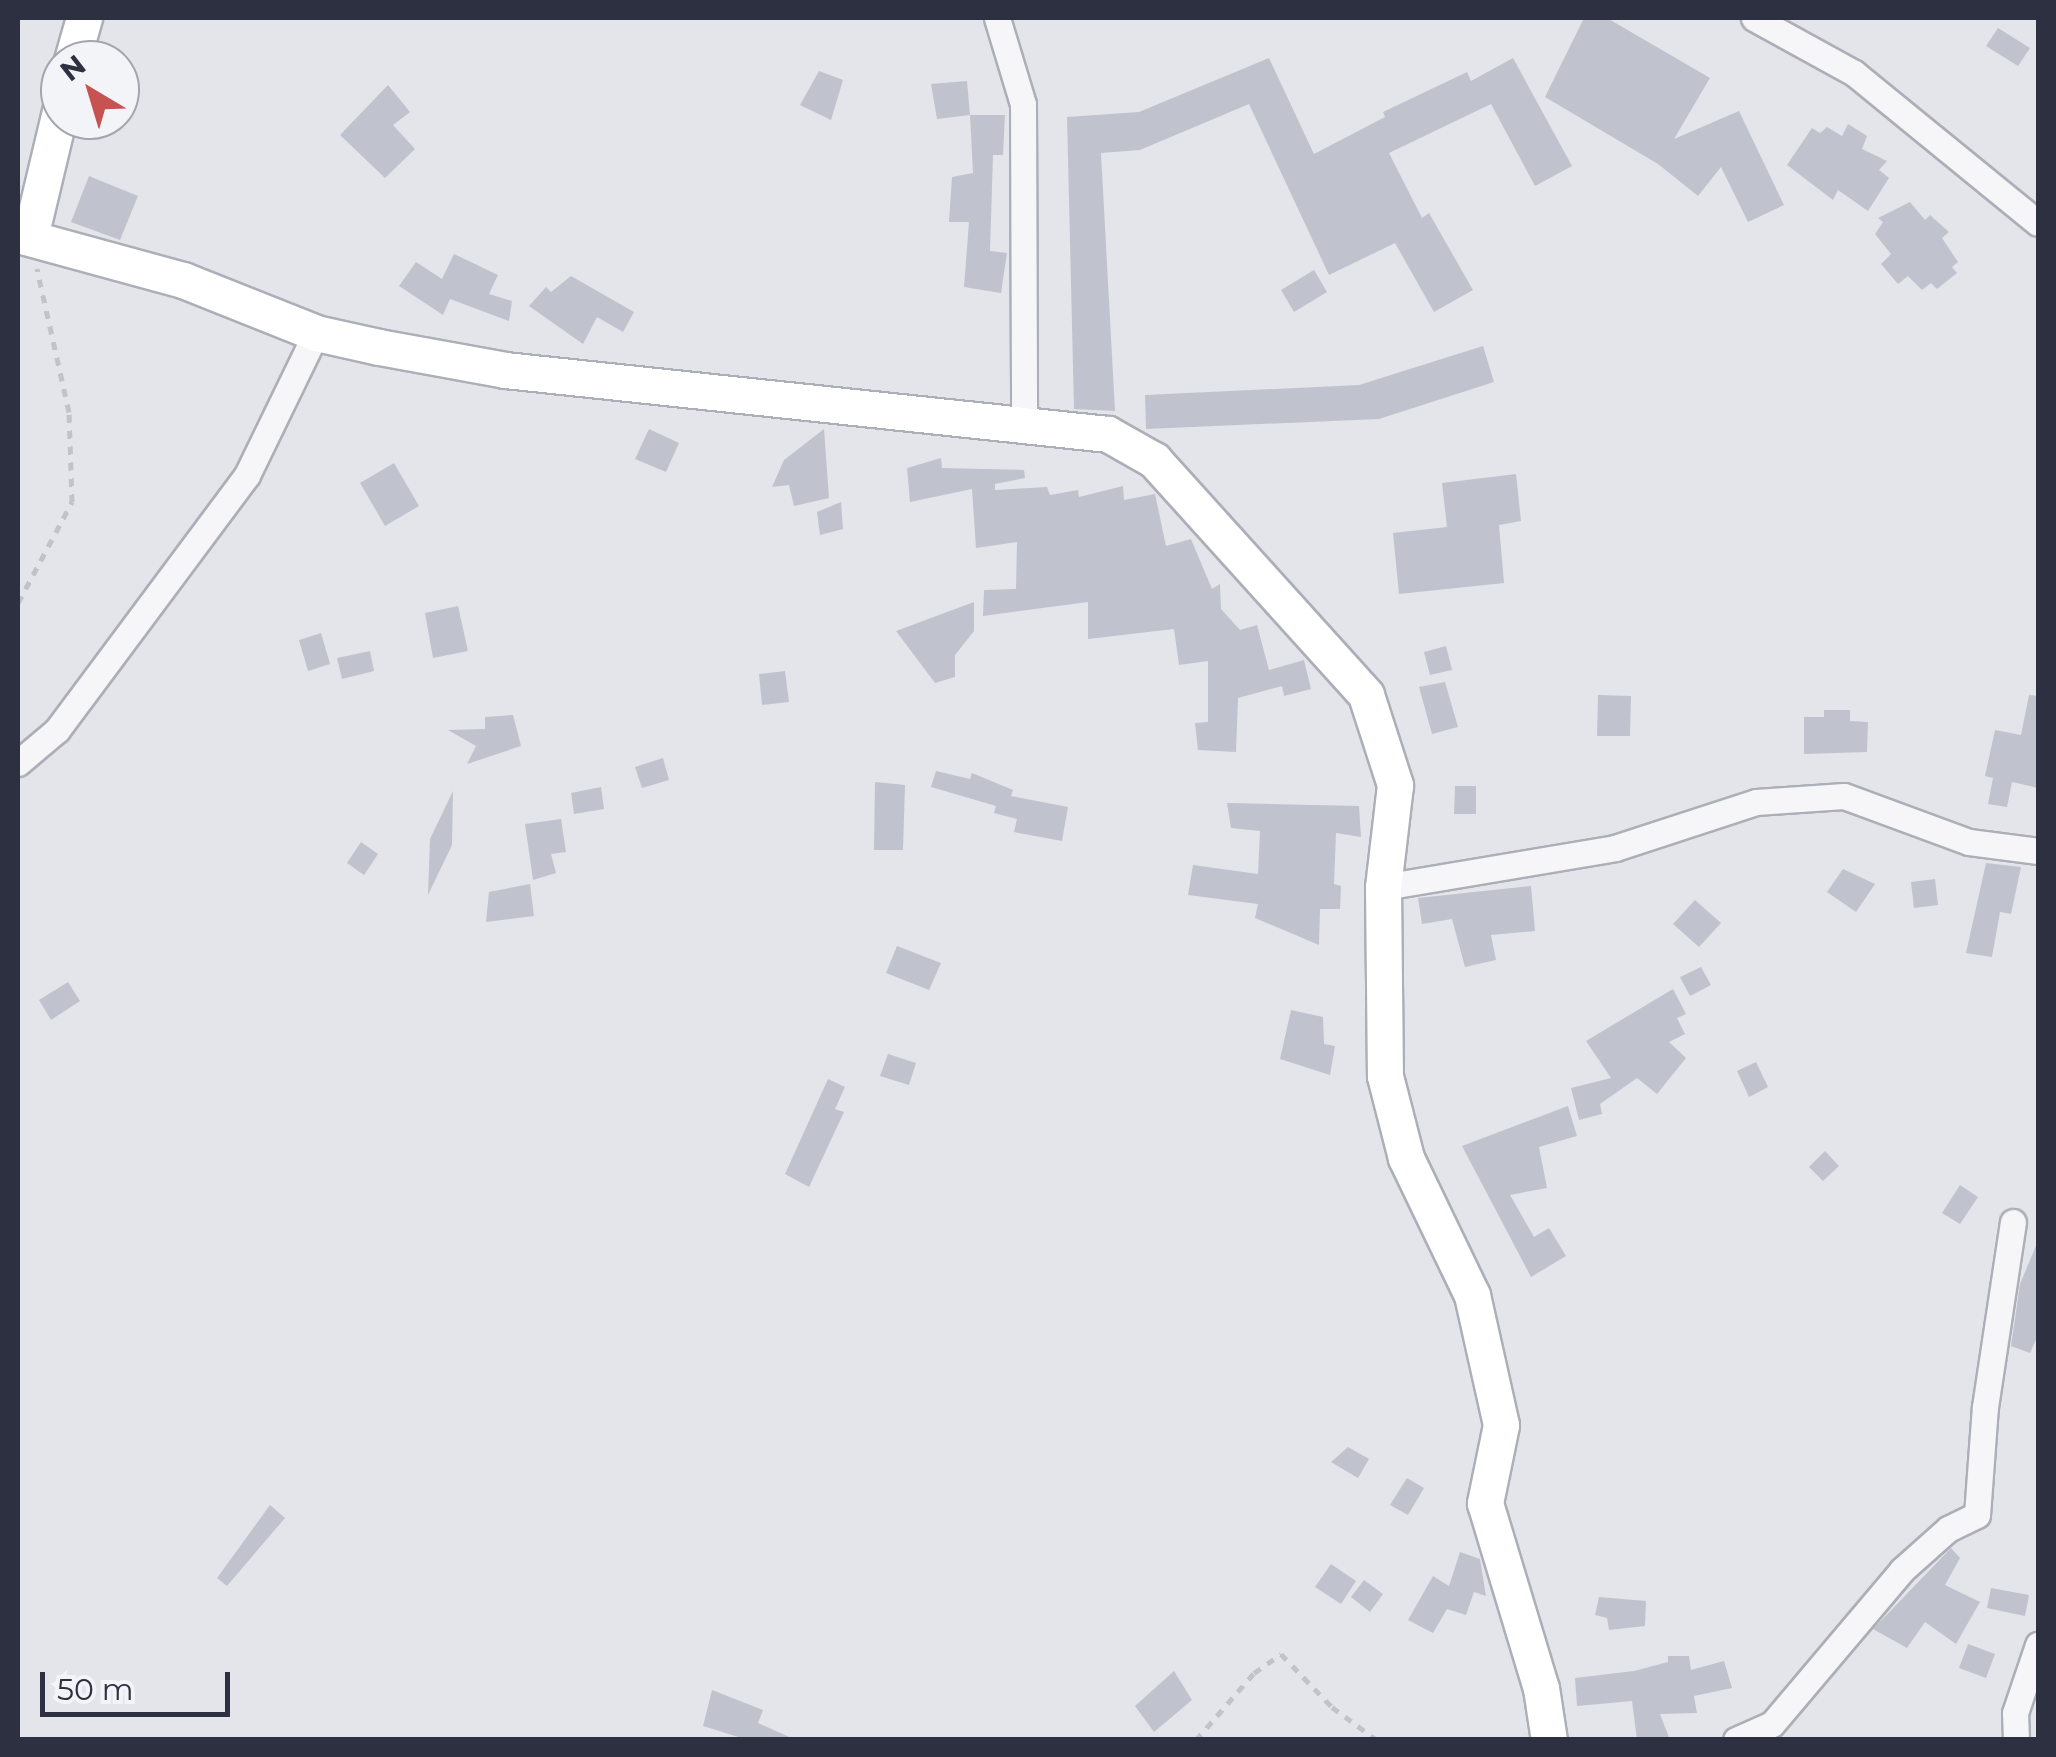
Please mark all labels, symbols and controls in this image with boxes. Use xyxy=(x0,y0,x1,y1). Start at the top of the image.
north arrow xyxy=(40,40,140,140)
text: N xyxy=(53,48,92,88)
scale bar xyxy=(45,1652,235,1714)
text: 50 m xyxy=(57,1671,134,1708)

